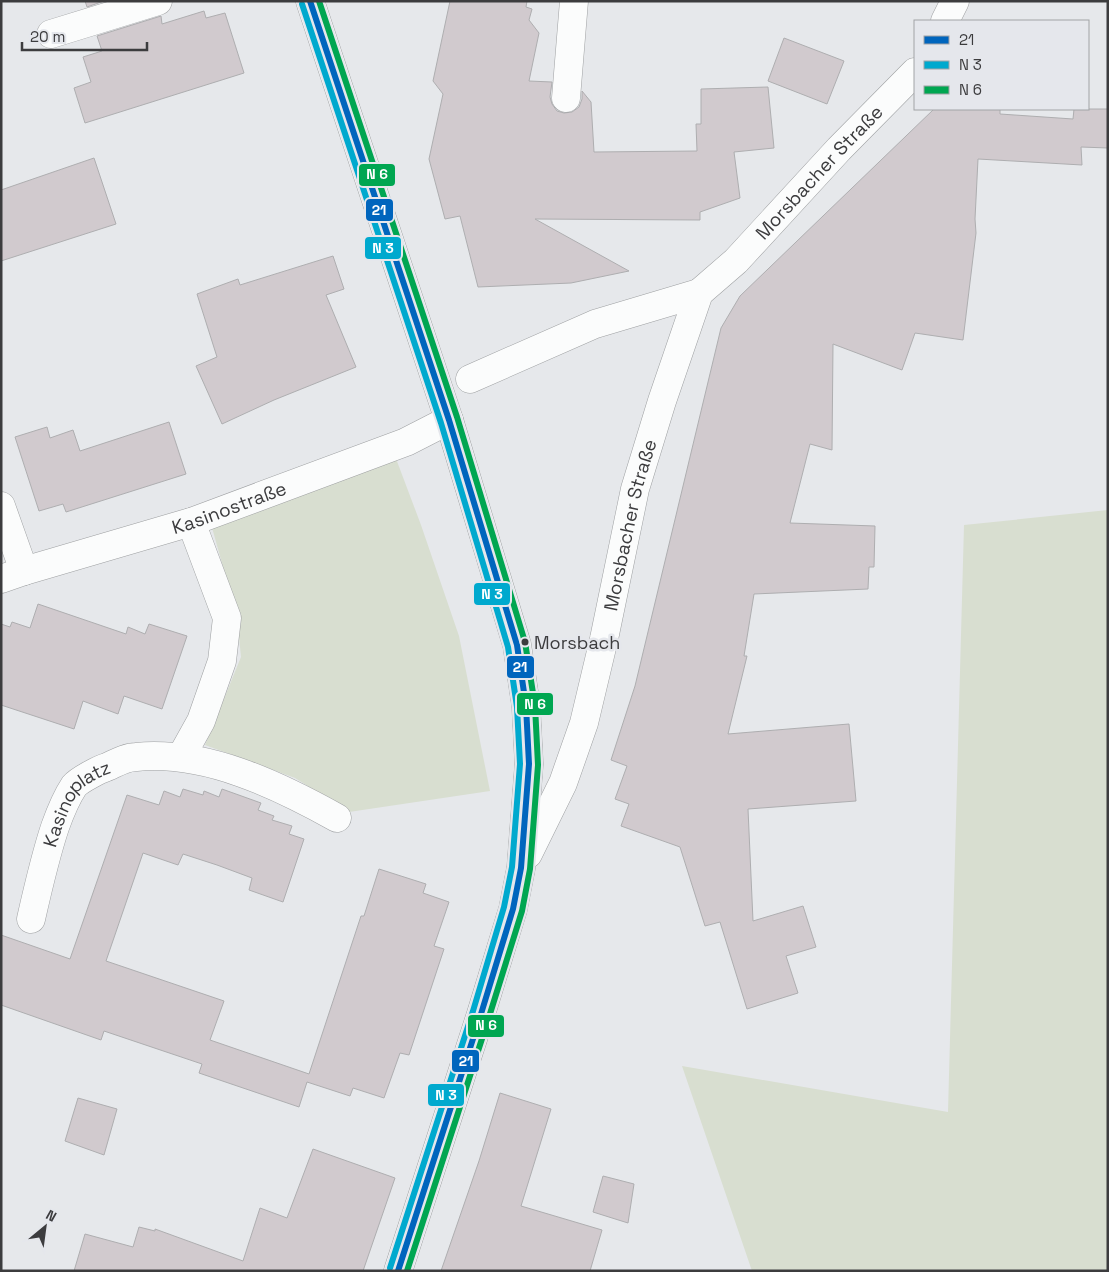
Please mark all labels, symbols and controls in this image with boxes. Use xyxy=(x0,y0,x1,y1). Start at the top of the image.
scale bar xyxy=(22,20,148,52)
legend xyxy=(914,20,1089,110)
text: 20 m xyxy=(30,27,65,46)
text: 21 xyxy=(959,30,974,49)
text: N 3 xyxy=(959,55,982,74)
text: N 6 xyxy=(959,80,982,99)
street label: Morsbacher Straße xyxy=(750,99,888,245)
line badge: N 6 xyxy=(358,163,396,187)
text: N 6 xyxy=(366,165,388,183)
line badge: 21 xyxy=(365,198,394,222)
text: 21 xyxy=(372,201,386,219)
line badge: N 3 xyxy=(364,236,402,260)
text: N 3 xyxy=(372,239,394,257)
street label: Morsbacher Straße xyxy=(598,436,662,613)
street label: Kasinostraße xyxy=(169,475,290,539)
line badge: N 3 xyxy=(473,582,511,606)
text: N 3 xyxy=(481,585,503,603)
place label: Morsbach xyxy=(534,631,620,654)
marker: Morsbach xyxy=(520,637,530,647)
line badge: 21 xyxy=(506,655,535,679)
text: 21 xyxy=(513,658,527,676)
line badge: N 6 xyxy=(516,692,554,716)
text: N 6 xyxy=(524,695,546,713)
street label: Kasinoplatz xyxy=(37,754,114,850)
line badge: N 6 xyxy=(467,1014,505,1038)
text: N 6 xyxy=(475,1016,497,1034)
line badge: 21 xyxy=(451,1049,480,1073)
text: 21 xyxy=(459,1052,473,1070)
line badge: N 3 xyxy=(427,1083,465,1107)
text: N 3 xyxy=(435,1086,457,1104)
north arrow xyxy=(20,1202,70,1252)
text: N xyxy=(43,1205,60,1226)

